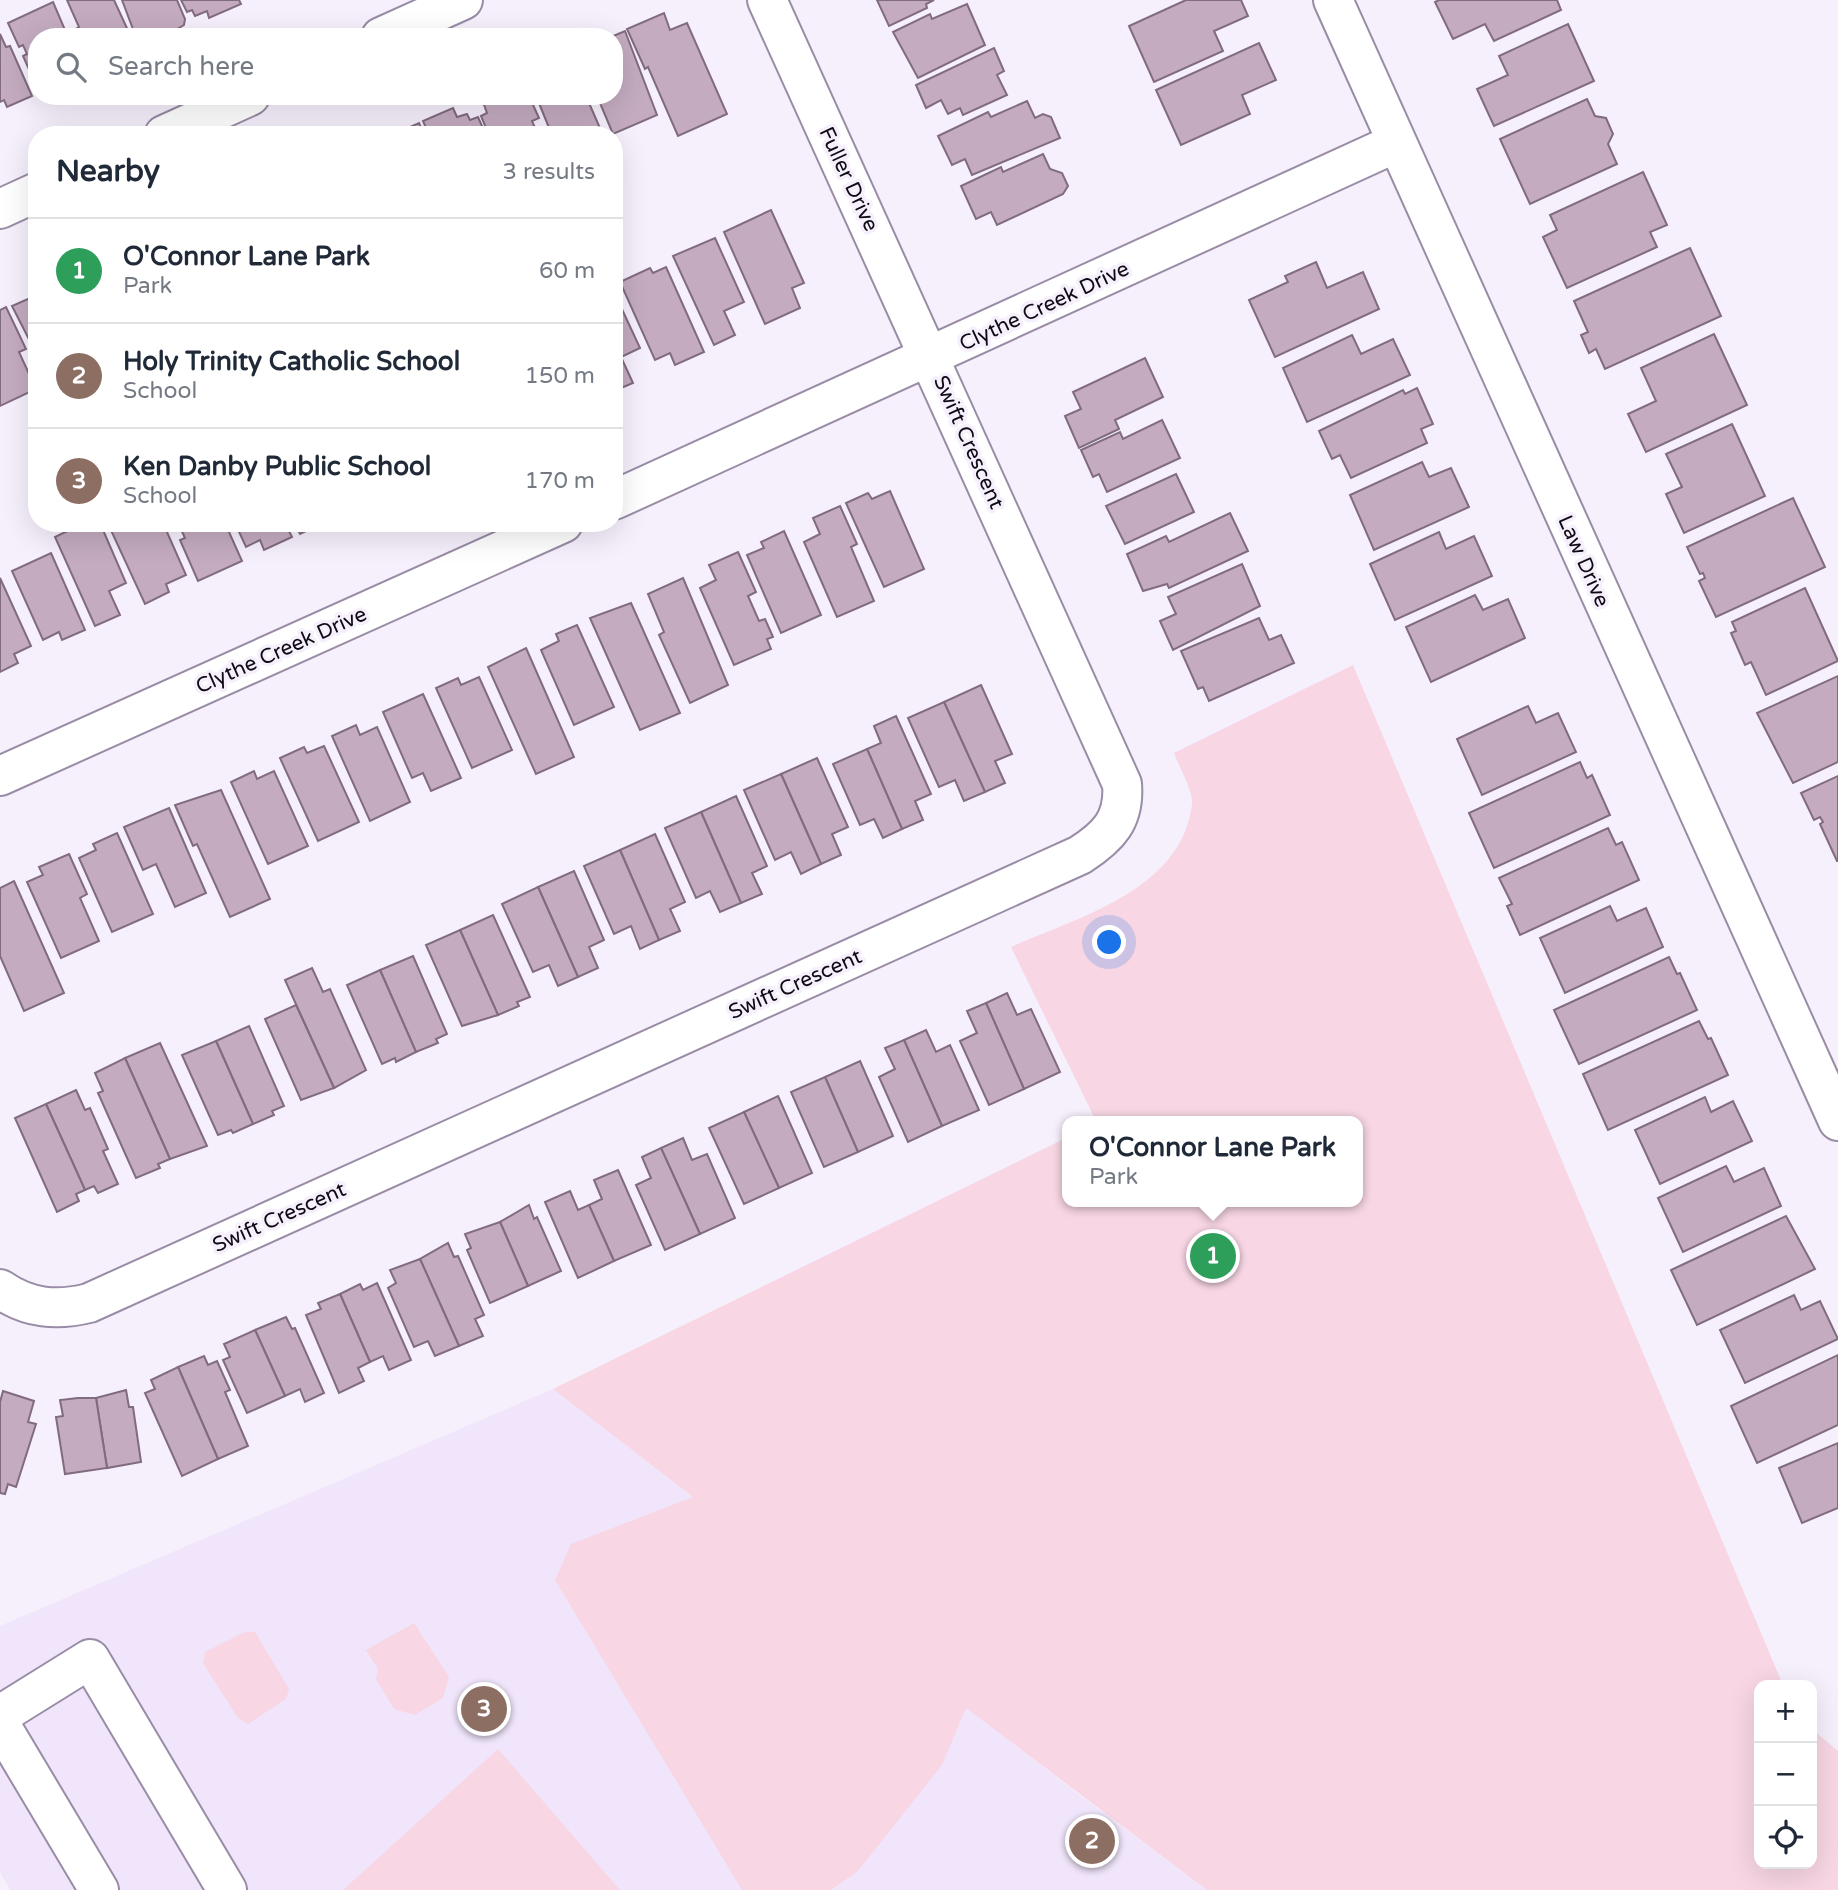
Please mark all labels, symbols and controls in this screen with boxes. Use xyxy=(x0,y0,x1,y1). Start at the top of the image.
search box xyxy=(28,28,623,105)
icon: search xyxy=(52,48,90,86)
text: Search here xyxy=(108,51,254,82)
street label: Fuller Drive xyxy=(813,123,884,236)
text: Nearby xyxy=(56,153,160,190)
text: 3 results xyxy=(502,158,595,186)
text: O'Connor Lane Park xyxy=(123,241,370,272)
street label: Clythe Creek Drive xyxy=(955,256,1133,357)
text: 1 xyxy=(72,257,86,285)
text: 60 m xyxy=(539,257,595,285)
text: Park xyxy=(123,272,172,300)
text: Holy Trinity Catholic School xyxy=(123,346,460,377)
text: 2 xyxy=(72,362,86,390)
text: 150 m xyxy=(525,362,595,390)
street label: Swift Crescent xyxy=(928,372,1009,513)
text: School xyxy=(123,377,197,405)
text: Ken Danby Public School xyxy=(123,451,431,482)
text: 3 xyxy=(72,467,86,495)
text: 170 m xyxy=(525,467,595,495)
text: School xyxy=(123,482,197,510)
street label: Law Drive xyxy=(1552,512,1615,611)
street label: Clythe Creek Drive xyxy=(192,602,371,699)
your location xyxy=(1092,925,1126,959)
street label: Swift Crescent xyxy=(725,944,866,1025)
popup xyxy=(1062,1116,1363,1207)
text: O'Connor Lane Park xyxy=(1089,1132,1336,1163)
text: Park xyxy=(1089,1163,1138,1191)
street label: Swift Crescent xyxy=(209,1177,350,1258)
pin: 1 xyxy=(1190,1230,1236,1282)
map controls xyxy=(1754,1680,1817,1869)
button: + xyxy=(1754,1680,1817,1743)
pin: 3 xyxy=(461,1683,507,1735)
button: − xyxy=(1754,1743,1817,1806)
button: locate xyxy=(1754,1806,1817,1869)
pin: 2 xyxy=(1069,1815,1115,1867)

